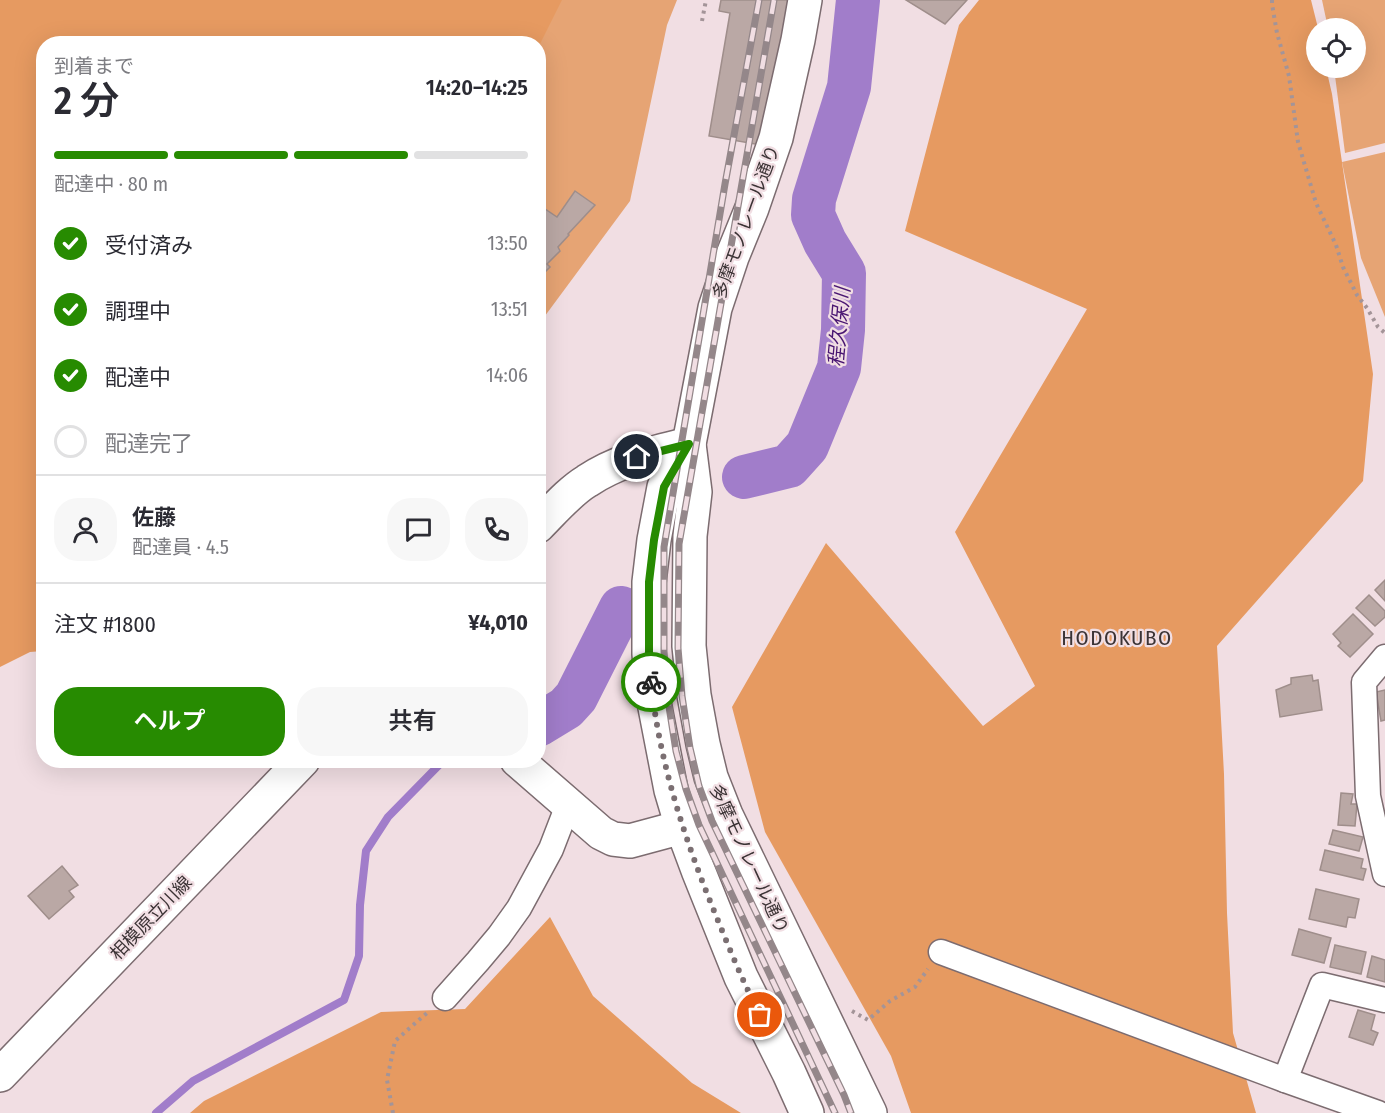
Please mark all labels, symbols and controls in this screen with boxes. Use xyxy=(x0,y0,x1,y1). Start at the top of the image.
map controls xyxy=(1306,18,1366,78)
button: locate xyxy=(1306,18,1366,78)
text: 到着まで xyxy=(54,54,134,78)
text: 14:20–14:25 xyxy=(426,74,528,101)
text: 2 分 xyxy=(54,78,119,124)
street label: 多摩モノレール通り xyxy=(708,142,784,302)
text: 配達中 · 80 m xyxy=(54,172,168,196)
icon: check xyxy=(54,227,87,260)
text: 13:50 xyxy=(487,231,528,255)
text: 受付済み xyxy=(105,232,193,259)
water label: 程久保川 xyxy=(824,284,855,368)
icon: check xyxy=(54,293,87,326)
text: 13:51 xyxy=(491,297,528,321)
text: 調理中 xyxy=(105,298,171,325)
icon: check xyxy=(54,359,87,392)
text: 14:06 xyxy=(486,363,528,387)
text: 配達中 xyxy=(105,364,171,391)
text: 配達完了 xyxy=(105,430,193,457)
pin xyxy=(611,431,662,482)
icon: home xyxy=(620,440,653,473)
button: person xyxy=(54,498,117,561)
button: chat xyxy=(387,498,450,561)
button: phone xyxy=(465,498,528,561)
text: 佐藤 xyxy=(132,504,176,531)
text: 配達員 · 4.5 xyxy=(132,535,229,559)
text: ¥4,010 xyxy=(468,609,528,636)
text: 注文 #1800 xyxy=(54,611,156,638)
district label: HODOKUBO xyxy=(1061,625,1173,651)
courier xyxy=(621,652,681,712)
icon: bike xyxy=(635,666,668,699)
button: ヘルプ xyxy=(54,687,285,756)
button: 共有 xyxy=(297,687,528,756)
street label: 多摩モノレール通り xyxy=(705,781,793,937)
street label: 相模原立川線 xyxy=(106,872,196,964)
pin xyxy=(734,989,785,1040)
icon: bag xyxy=(743,998,776,1031)

